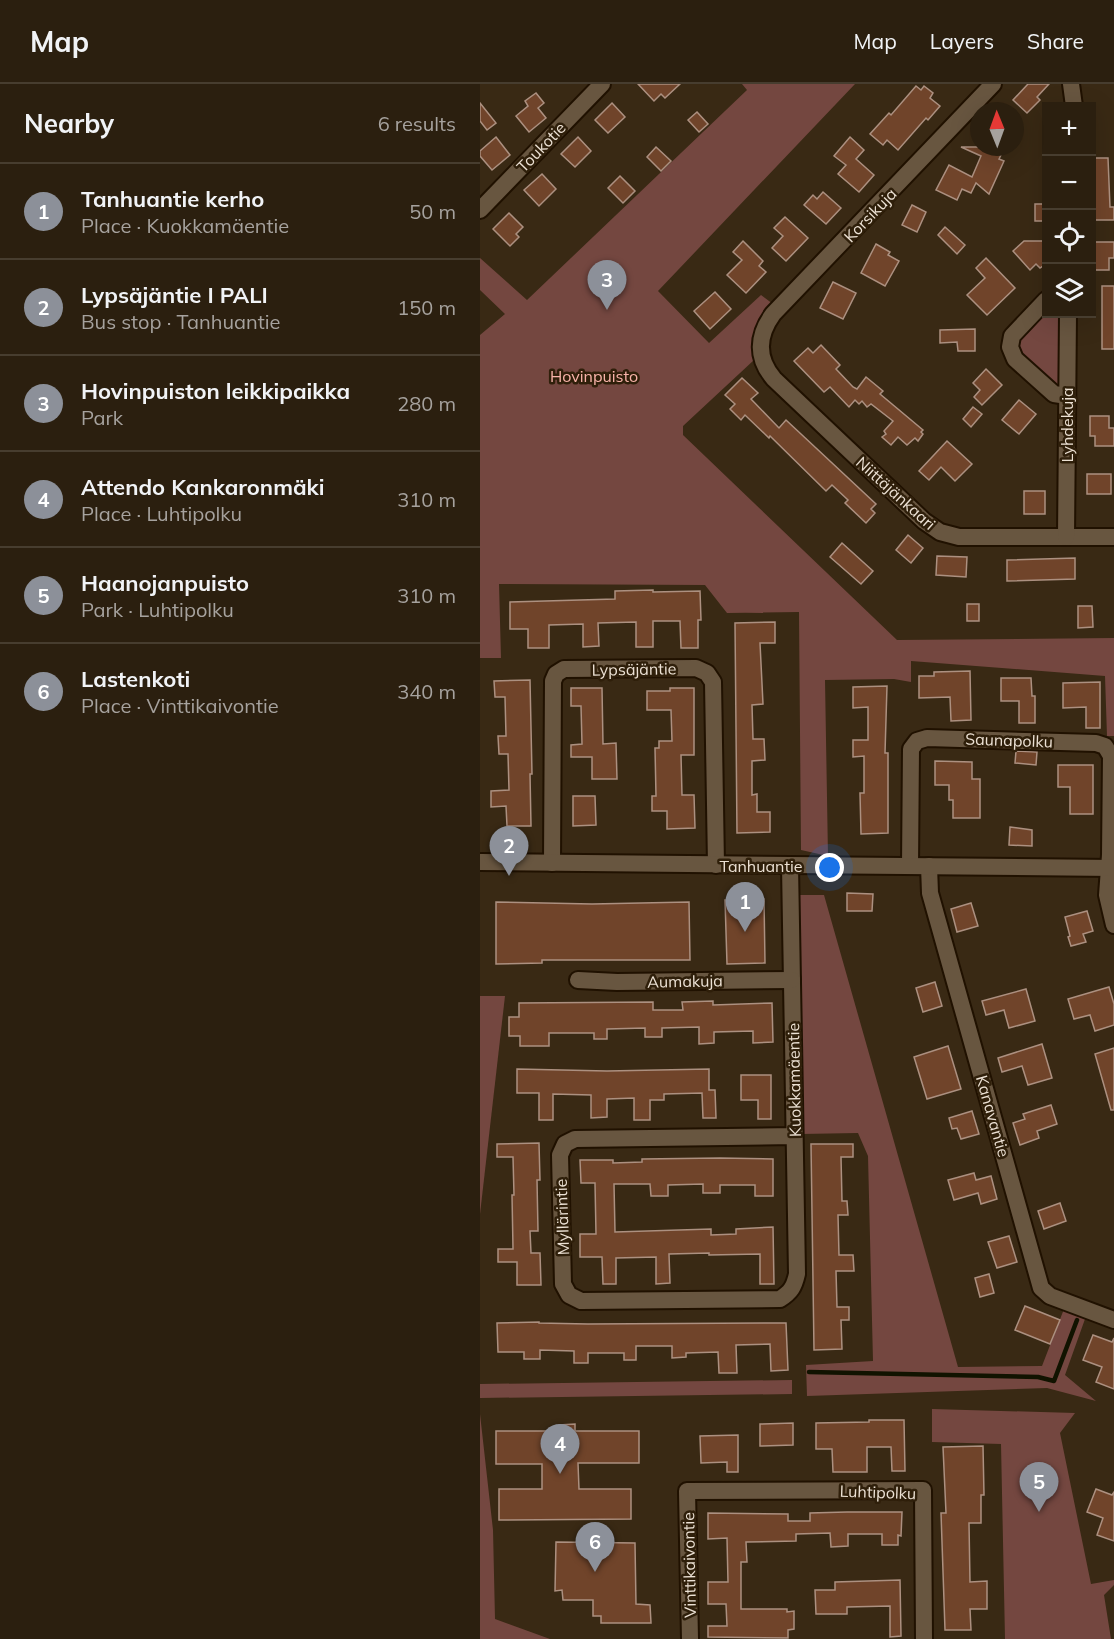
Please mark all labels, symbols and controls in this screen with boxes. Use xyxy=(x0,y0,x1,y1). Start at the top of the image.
text: Map xyxy=(30,24,89,59)
text: Map xyxy=(854,28,897,54)
text: Layers xyxy=(930,28,994,54)
text: Share xyxy=(1027,28,1084,54)
north arrow xyxy=(970,102,1024,156)
map controls xyxy=(1042,102,1096,318)
button: + xyxy=(1042,102,1096,156)
text: Nearby xyxy=(24,107,114,140)
text: 6 results xyxy=(378,111,456,136)
street label: Toukotie xyxy=(512,118,570,176)
button: − xyxy=(1042,156,1096,210)
street label: Korsikuja xyxy=(839,184,901,246)
text: Tanhuantie kerho xyxy=(81,185,264,213)
text: 1 xyxy=(38,199,50,224)
text: 50 m xyxy=(409,199,456,224)
button: locate xyxy=(1042,210,1096,264)
text: Place · Kuokkamäentie xyxy=(81,213,289,238)
pin: 3 xyxy=(588,260,626,310)
button: layers xyxy=(1042,264,1096,318)
text: Lypsäjäntie I PALI xyxy=(81,281,268,309)
text: 2 xyxy=(38,295,50,320)
text: 150 m xyxy=(397,295,456,320)
text: Bus stop · Tanhuantie xyxy=(81,309,280,334)
park label: Hovinpuisto xyxy=(550,366,638,386)
text: Hovinpuiston leikkipaikka xyxy=(81,377,350,405)
street label: Lyhdekuja xyxy=(1057,387,1077,463)
text: 3 xyxy=(38,391,50,416)
text: 280 m xyxy=(397,391,456,416)
text: Park xyxy=(81,405,123,430)
street label: Niittäjänkaari xyxy=(852,452,940,534)
text: Attendo Kankaronmäki xyxy=(81,473,324,501)
text: 4 xyxy=(38,487,50,512)
text: 310 m xyxy=(397,487,456,512)
text: Place · Luhtipolku xyxy=(81,501,242,526)
text: Haanojanpuisto xyxy=(81,569,249,597)
text: 5 xyxy=(38,583,50,608)
text: 310 m xyxy=(397,583,456,608)
text: Park · Luhtipolku xyxy=(81,597,234,622)
street label: Lypsäjäntie xyxy=(592,658,676,680)
text: Lastenkoti xyxy=(81,665,190,693)
text: 6 xyxy=(38,679,50,704)
text: 340 m xyxy=(397,679,456,704)
text: Place · Vinttikaivontie xyxy=(81,693,279,718)
street label: Saunapolku xyxy=(965,728,1053,752)
pin: 2 xyxy=(489,826,528,876)
your location xyxy=(815,853,844,882)
street label: Tanhuantie xyxy=(719,856,803,876)
pin: 1 xyxy=(726,882,764,932)
street label: Aumakuja xyxy=(647,970,723,992)
street label: Kuokkamäentie xyxy=(783,1023,805,1137)
street label: Kanavantie xyxy=(972,1073,1014,1159)
street label: Myllärintie xyxy=(551,1178,573,1256)
pin: 4 xyxy=(540,1424,580,1474)
pin: 5 xyxy=(1020,1462,1058,1512)
street label: Luhtipolku xyxy=(839,1481,917,1503)
street label: Vinttikaivontie xyxy=(678,1512,700,1618)
pin: 6 xyxy=(576,1522,614,1572)

